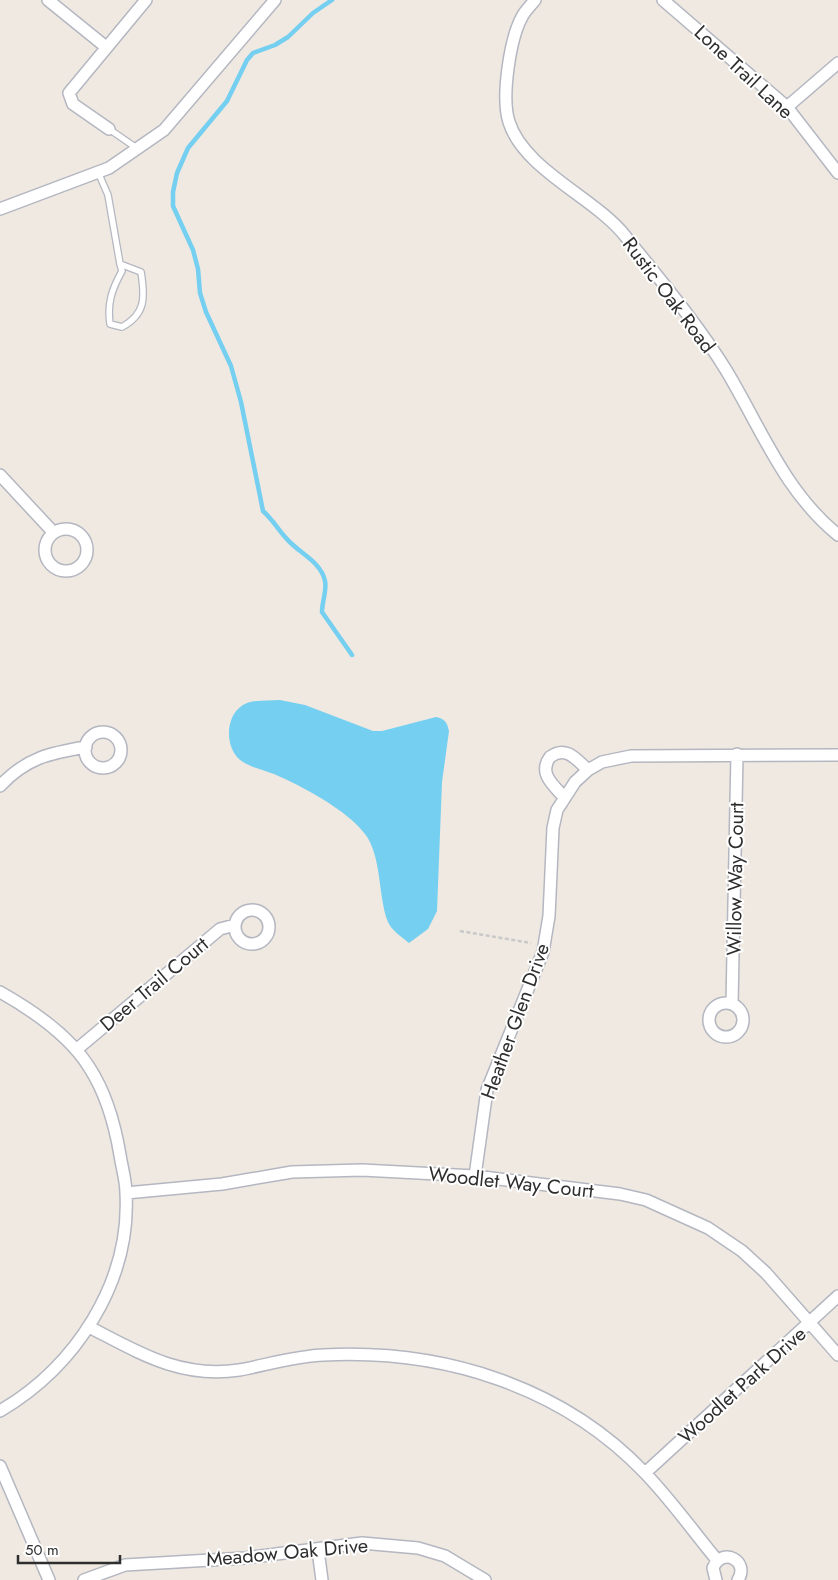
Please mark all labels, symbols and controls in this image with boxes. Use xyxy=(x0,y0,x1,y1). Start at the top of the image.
street label: Lone Trail Lane xyxy=(688,19,800,126)
street label: Rustic Oak Road xyxy=(615,231,722,359)
street label: Willow Way Court xyxy=(720,802,751,956)
street label: Deer Trail Court xyxy=(94,930,215,1039)
street label: Heather Glen Drive xyxy=(474,939,557,1103)
street label: Woodlet Way Court xyxy=(427,1159,595,1206)
street label: Woodlet Park Drive xyxy=(672,1320,813,1451)
street label: Meadow Oak Drive xyxy=(205,1531,369,1574)
scale bar xyxy=(18,1532,120,1564)
text: 50 m xyxy=(25,1539,59,1561)

